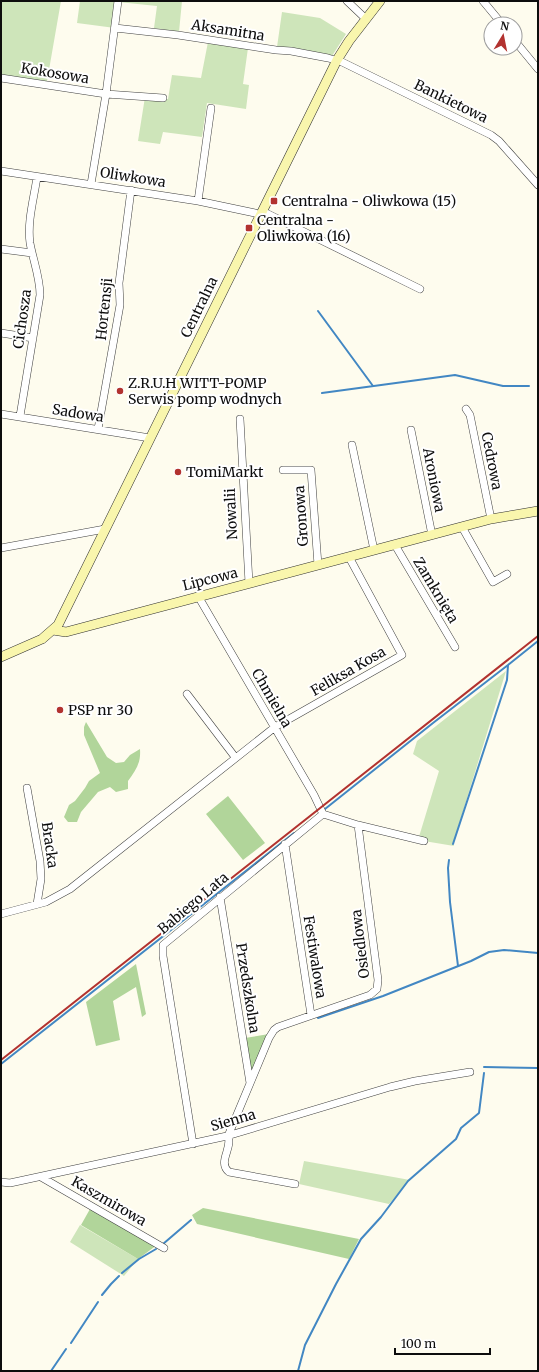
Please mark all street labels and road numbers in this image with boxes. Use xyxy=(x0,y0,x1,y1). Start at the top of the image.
street label: Aksamitna xyxy=(189,15,266,45)
street label: Kokosowa xyxy=(20,59,91,87)
street label: Bankietowa xyxy=(411,75,491,127)
street label: Oliwkowa xyxy=(99,163,168,191)
street label: Centralna xyxy=(176,273,222,341)
street label: Hortensji xyxy=(92,276,116,341)
street label: Cichosza xyxy=(9,288,35,350)
street label: Sadowa xyxy=(51,400,106,426)
street label: Cedrowa xyxy=(478,431,506,492)
street label: Aroniowa xyxy=(419,445,449,514)
street label: Gronowa xyxy=(290,485,312,547)
street label: Nowalii xyxy=(221,487,241,540)
street label: Zamknięta xyxy=(409,554,463,627)
street label: Lipcowa xyxy=(181,563,240,595)
street label: Feliksa Kosa xyxy=(307,642,389,700)
street label: Chmielna xyxy=(248,665,296,731)
street label: Bracka xyxy=(38,821,62,870)
street label: Babiego Lata xyxy=(154,868,232,938)
street label: Osiedlowa xyxy=(347,908,373,979)
street label: Festiwalowa xyxy=(300,914,330,1000)
street label: Przedszkolna xyxy=(232,942,264,1035)
street label: Sienna xyxy=(208,1105,258,1135)
street label: Kaszmirowa xyxy=(68,1172,150,1230)

